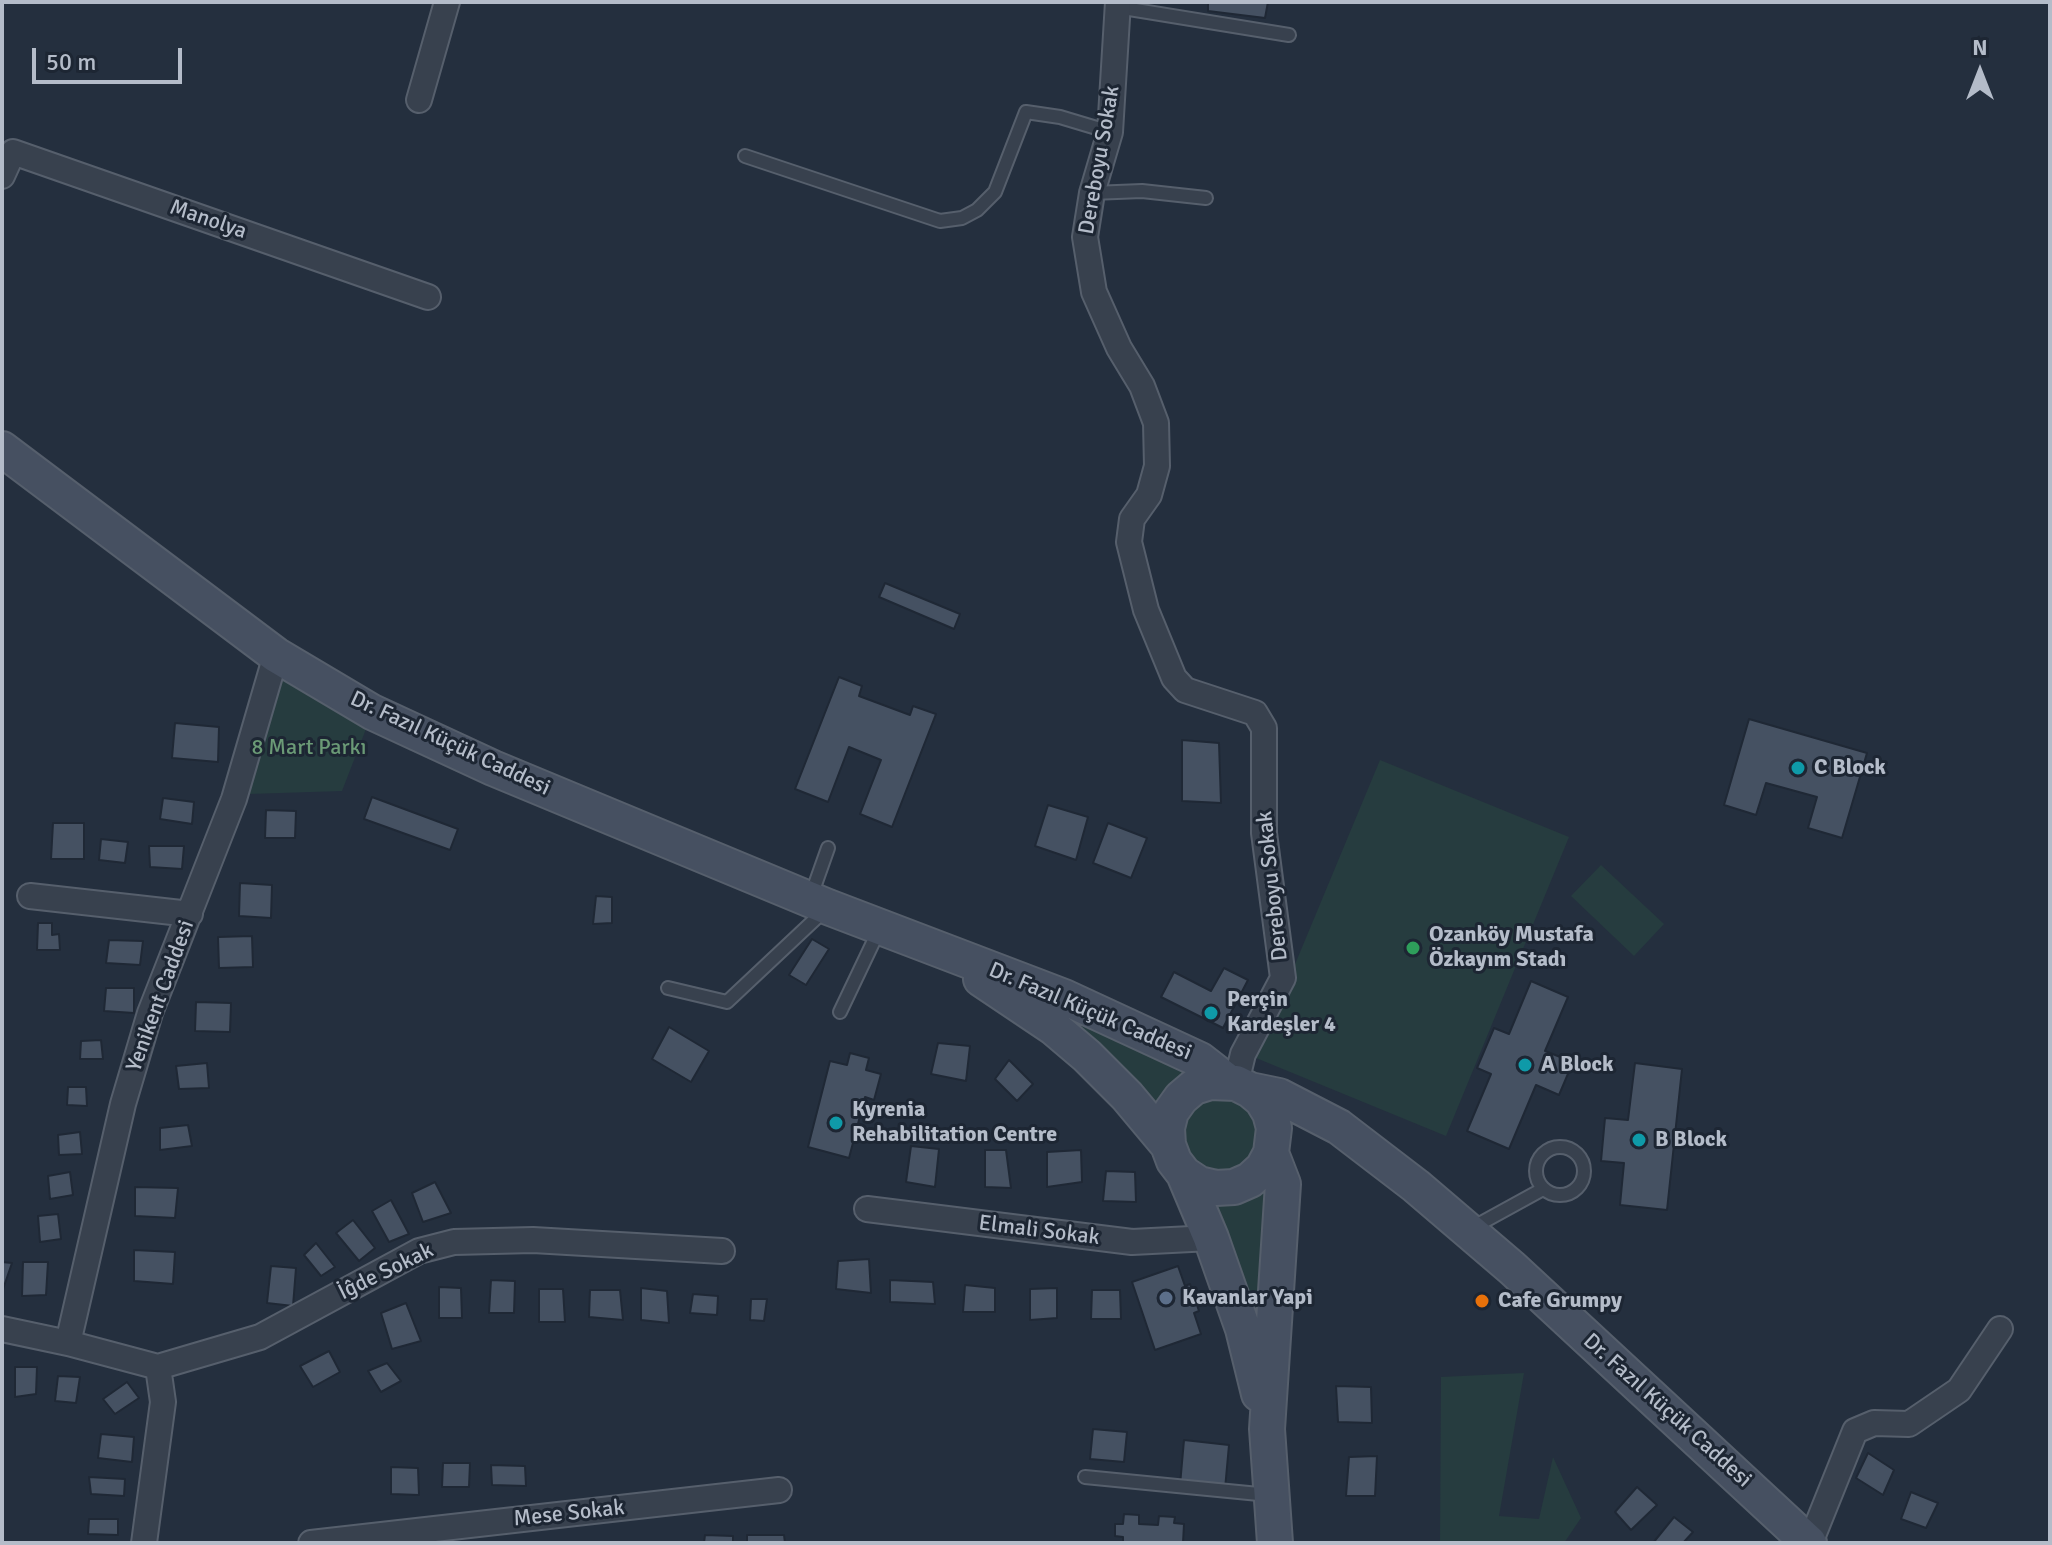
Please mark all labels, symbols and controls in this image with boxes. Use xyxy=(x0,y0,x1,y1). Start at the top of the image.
scale bar xyxy=(36,32,186,82)
north arrow xyxy=(1940,32,2020,112)
text: N xyxy=(1972,34,1988,61)
text: 50 m xyxy=(46,47,96,77)
street label: Dereboyu Sokak xyxy=(1074,84,1126,236)
street label: Manolya xyxy=(166,195,250,245)
street label: Dr. Fazıl Küçük Caddesi xyxy=(346,686,554,802)
park label: 8 Mart Parkı xyxy=(252,735,366,761)
place label: C Block xyxy=(1814,755,1886,781)
marker: C Block xyxy=(1789,759,1807,777)
street label: Dereboyu Sokak xyxy=(1252,810,1294,962)
street label: Yenikent Caddesi xyxy=(121,917,201,1075)
place label: Ozanköy Mustafa Özkayım Stadı xyxy=(1429,922,1594,974)
marker: Ozanköy Mustafa Özkayım Stadı xyxy=(1404,939,1422,957)
street label: Dr. Fazıl Küçük Caddesi xyxy=(985,957,1195,1067)
place label: Perçin Kardeşler 4 xyxy=(1227,987,1336,1038)
marker: Perçin Kardeşler 4 xyxy=(1202,1004,1220,1022)
place label: A Block xyxy=(1541,1052,1613,1078)
marker: A Block xyxy=(1516,1056,1534,1074)
place label: Kyrenia Rehabilitation Centre xyxy=(852,1097,1057,1148)
marker: Kyrenia Rehabilitation Centre xyxy=(827,1114,845,1132)
place label: B Block xyxy=(1655,1127,1727,1153)
marker: B Block xyxy=(1630,1131,1648,1149)
street label: Elmali Sokak xyxy=(977,1210,1101,1252)
street label: İĝde Sokak xyxy=(334,1238,438,1306)
place label: Kavanlar Yapi xyxy=(1182,1285,1313,1311)
place label: Cafe Grumpy xyxy=(1498,1288,1622,1314)
marker: Kavanlar Yapi xyxy=(1157,1289,1175,1307)
marker: Cafe Grumpy xyxy=(1473,1292,1491,1310)
street label: Dr. Fazıl Küçük Caddesi xyxy=(1577,1328,1757,1494)
street label: Mese Sokak xyxy=(512,1495,626,1533)

